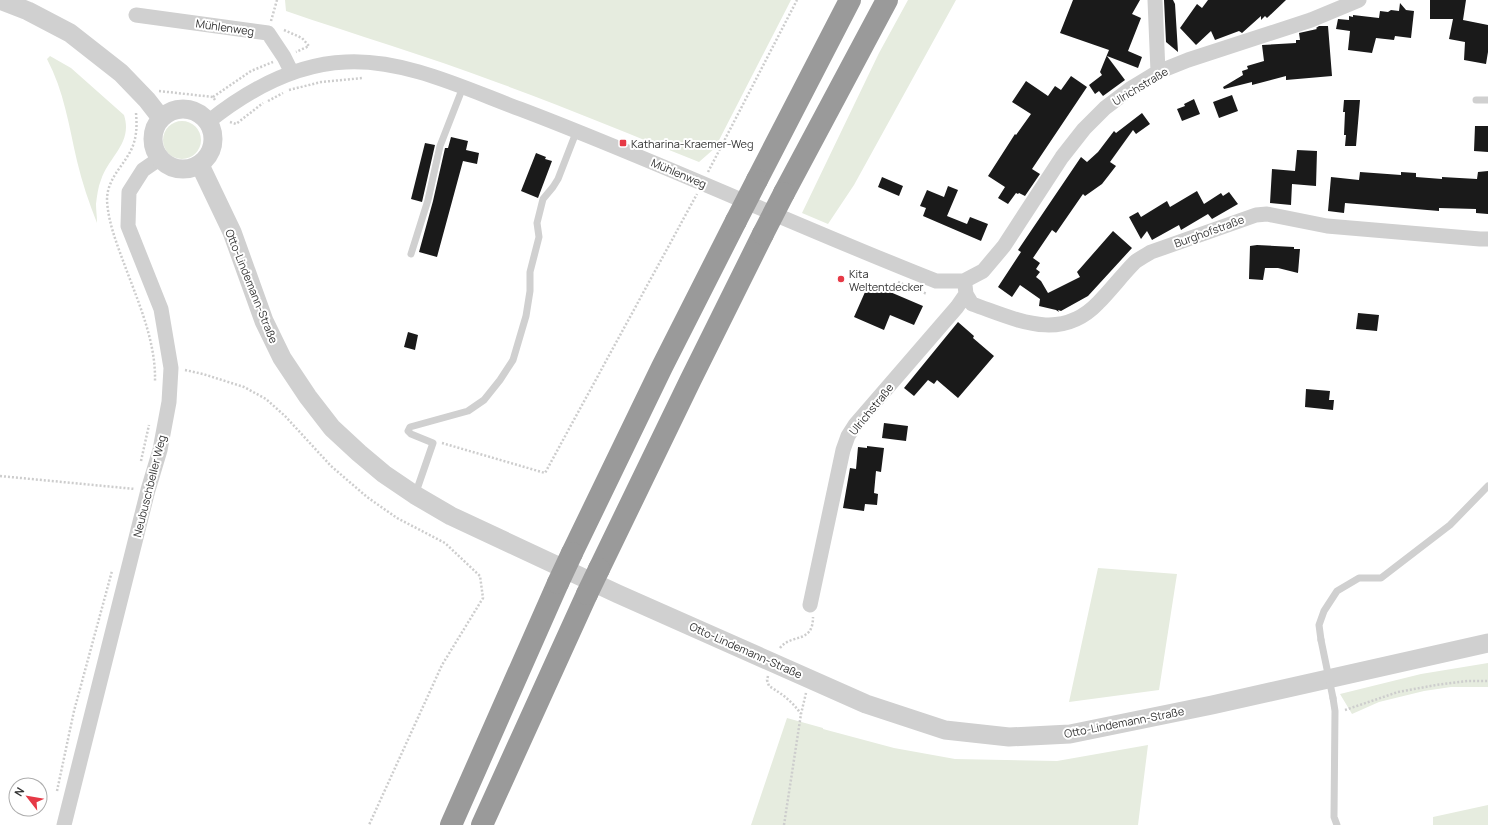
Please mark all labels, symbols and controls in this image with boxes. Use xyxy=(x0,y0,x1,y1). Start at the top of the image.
street label: Mühlenweg xyxy=(195,15,255,39)
street label: Ulrichstraße xyxy=(1109,63,1171,109)
place label: Katharina-Kraemer-Weg xyxy=(631,136,754,151)
marker: Katharina-Kraemer-Weg xyxy=(618,138,628,148)
street label: Mühlenweg xyxy=(649,155,709,191)
street label: Burghofstraße xyxy=(1172,211,1247,251)
street label: Otto-Lindemann-Straße xyxy=(222,227,282,346)
place label: Kita Weltentdecker xyxy=(849,266,924,294)
marker: Kita Weltentdecker xyxy=(836,274,846,284)
street label: Ulrichstraße xyxy=(846,380,897,438)
street label: Neubuschbeller Weg xyxy=(129,433,169,539)
street label: Otto-Lindemann-Straße xyxy=(687,618,805,682)
street label: Otto-Lindemann-Straße xyxy=(1063,703,1186,741)
north arrow xyxy=(8,777,48,817)
text: N xyxy=(11,784,28,799)

